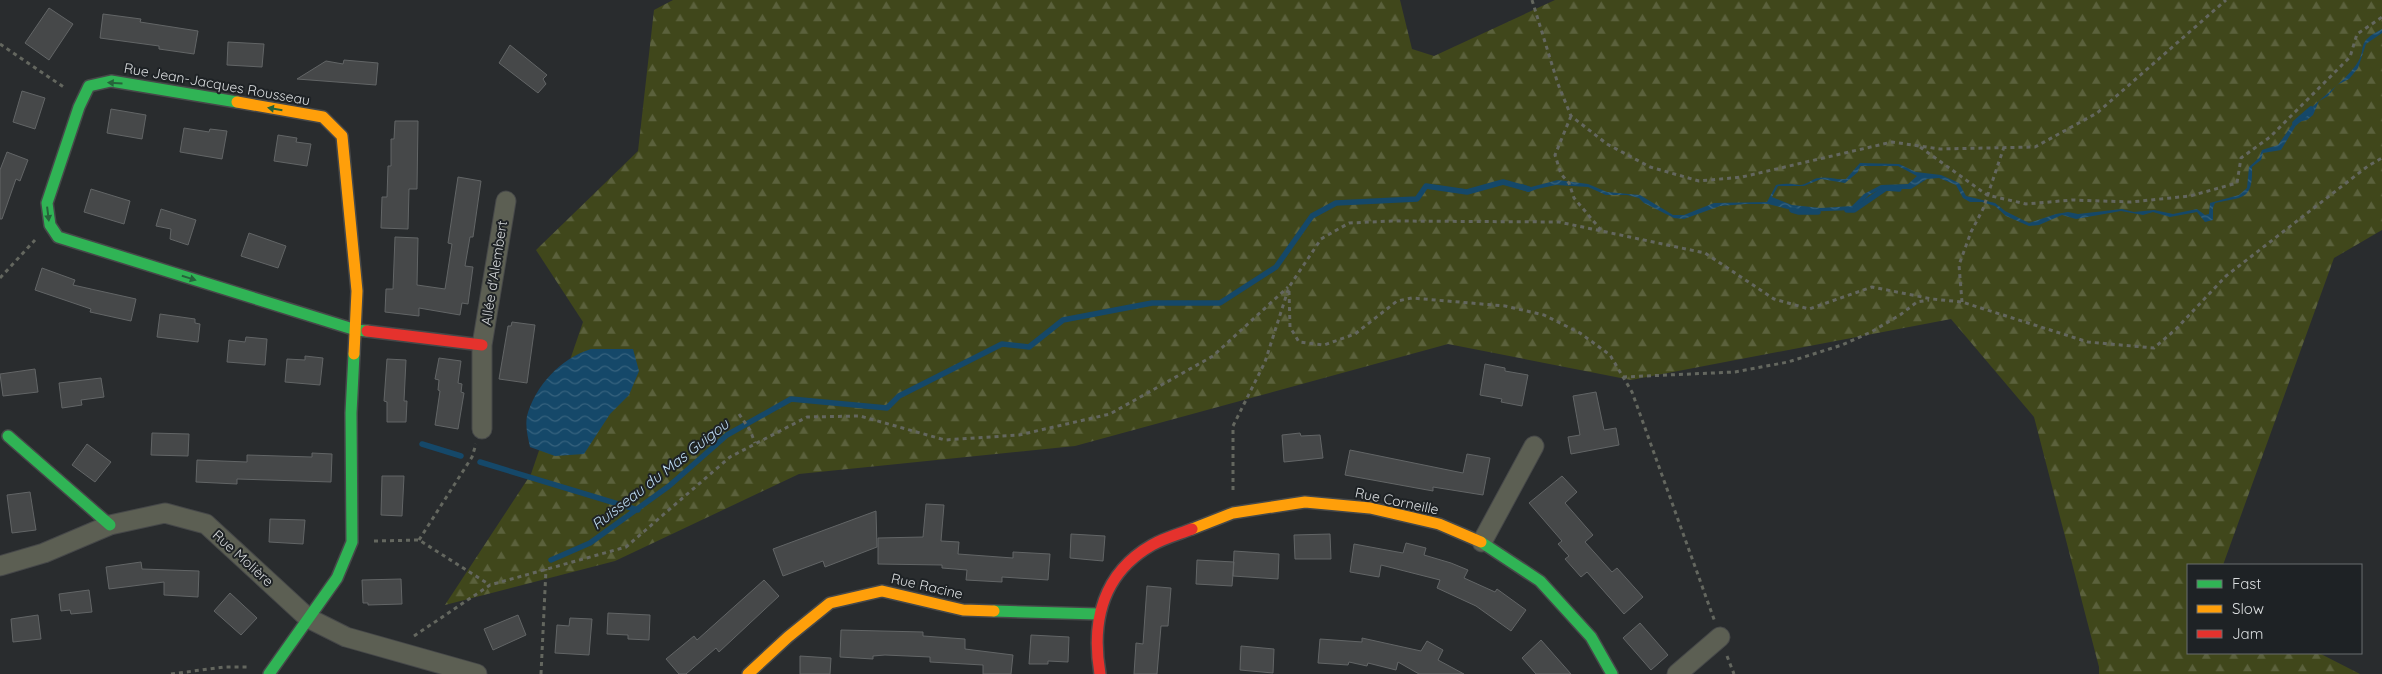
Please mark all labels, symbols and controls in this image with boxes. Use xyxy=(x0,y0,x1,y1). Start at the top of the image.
street label: Rue Jean-Jacques Rousseau xyxy=(123,59,311,109)
one-way arrow xyxy=(107,78,123,86)
one-way arrow xyxy=(267,105,283,113)
one-way arrow xyxy=(44,207,52,223)
street label: Allée d'Alembert xyxy=(477,219,511,327)
one-way arrow xyxy=(182,274,197,282)
water label: Ruisseau du Mas Guigou xyxy=(587,414,734,534)
street label: Rue Corneille xyxy=(1353,483,1441,519)
street label: Rue Molière xyxy=(209,526,277,590)
legend xyxy=(2187,564,2362,654)
street label: Rue Racine xyxy=(889,569,965,603)
text: Fast xyxy=(2232,574,2261,593)
text: Slow xyxy=(2232,599,2264,618)
text: Jam xyxy=(2232,624,2263,643)

